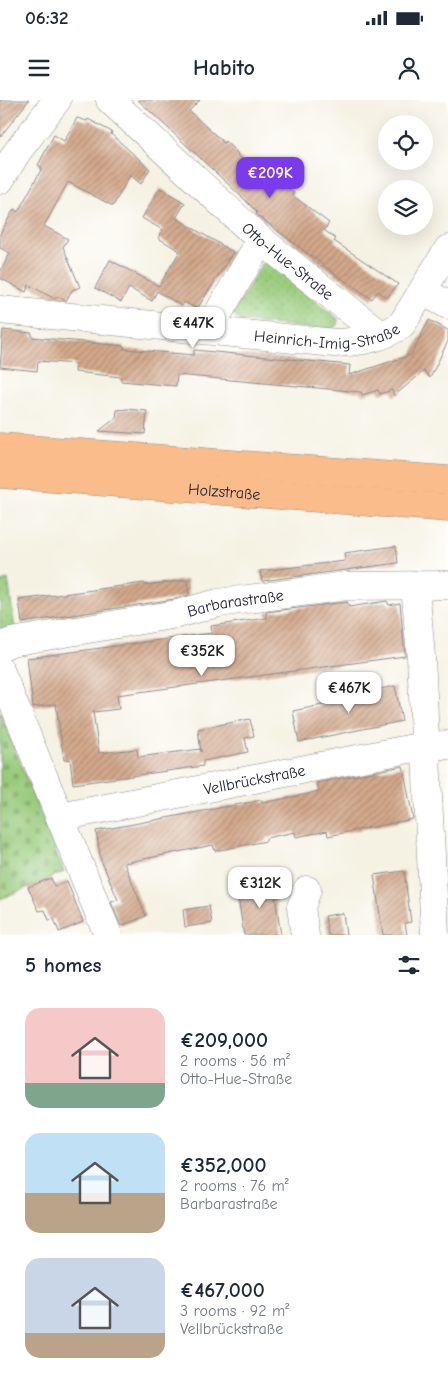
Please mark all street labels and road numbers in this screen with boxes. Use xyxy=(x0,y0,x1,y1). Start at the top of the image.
street label: Otto-Hue-Straße xyxy=(238,219,337,304)
street label: Heinrich-Imig-Straße xyxy=(253,320,403,353)
street label: Holzstraße xyxy=(187,480,261,504)
street label: Barbarastraße xyxy=(185,586,285,621)
street label: Vellbrückstraße xyxy=(202,761,307,799)

